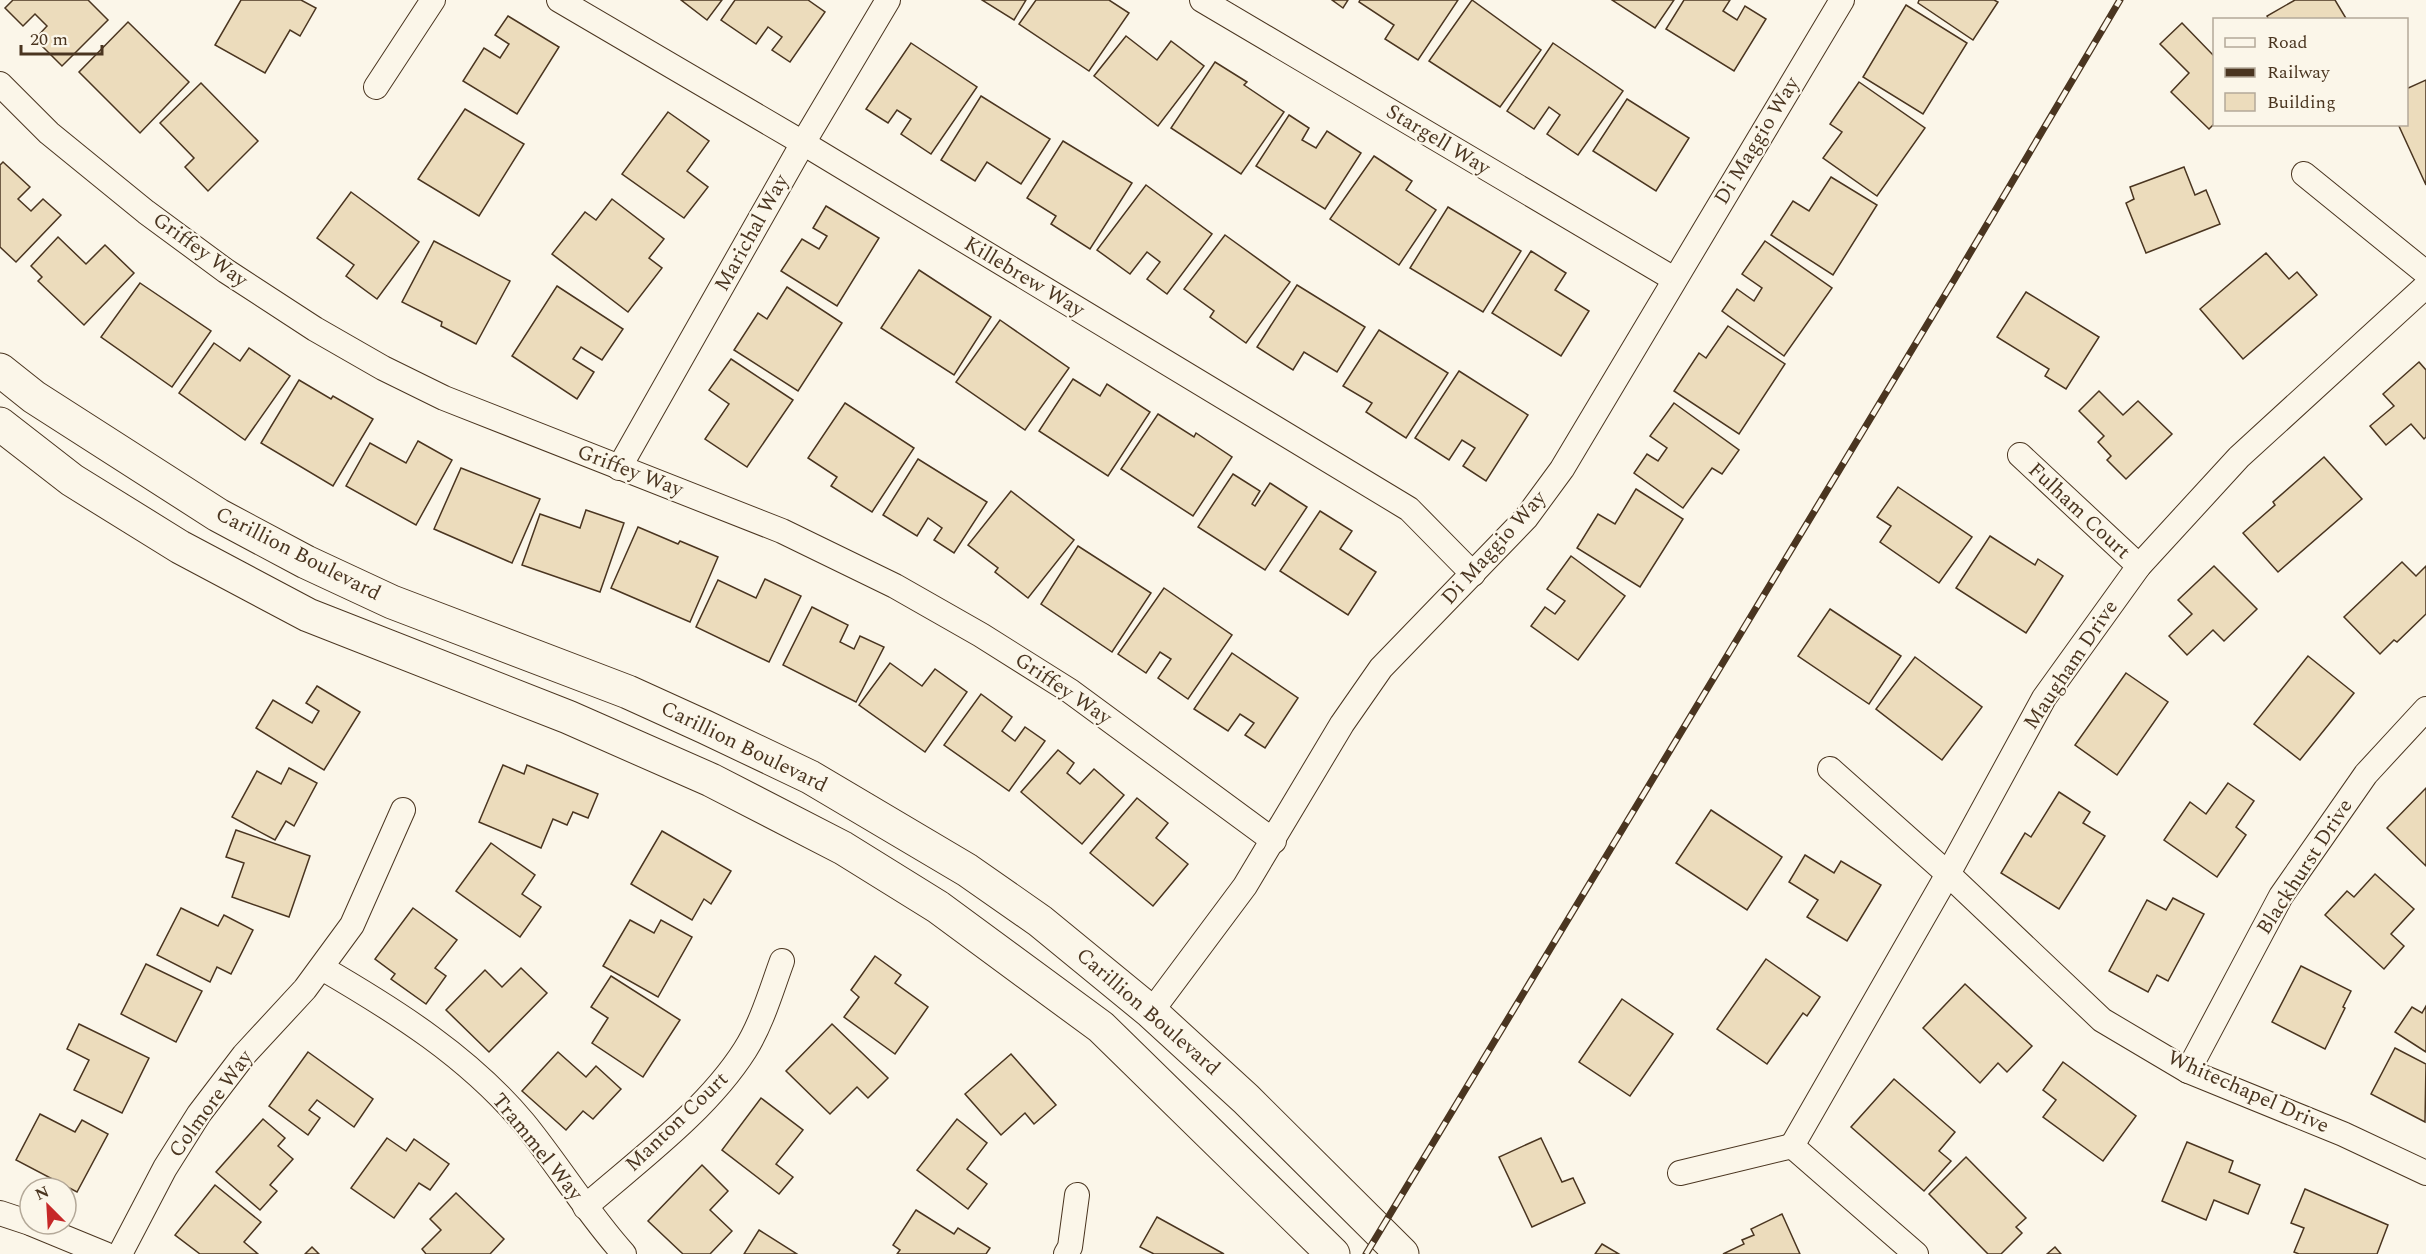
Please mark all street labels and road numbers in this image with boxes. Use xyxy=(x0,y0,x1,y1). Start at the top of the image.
street label: Di Maggio Way xyxy=(1706,70,1808,211)
street label: Stargell Way xyxy=(1380,96,1497,184)
street label: Marichal Way xyxy=(707,168,798,297)
street label: Griffey Way xyxy=(146,204,255,296)
street label: Killebrew Way xyxy=(958,228,1091,326)
street label: Griffey Way xyxy=(572,436,689,506)
street label: Fulham Court xyxy=(2020,455,2138,567)
street label: Di Maggio Way xyxy=(1434,483,1555,612)
street label: Carillion Boulevard xyxy=(210,498,386,610)
street label: Maugham Drive xyxy=(2016,594,2126,736)
street label: Griffey Way xyxy=(1008,645,1119,734)
street label: Carillion Boulevard xyxy=(655,693,833,801)
street label: Blackhurst Drive xyxy=(2249,792,2361,942)
street label: Carillion Boulevard xyxy=(1069,940,1227,1084)
street label: Whitechapel Drive xyxy=(2162,1042,2334,1142)
street label: Colmore Way xyxy=(161,1043,262,1165)
street label: Manton Court xyxy=(618,1064,736,1180)
street label: Trammel Way xyxy=(484,1086,591,1208)

